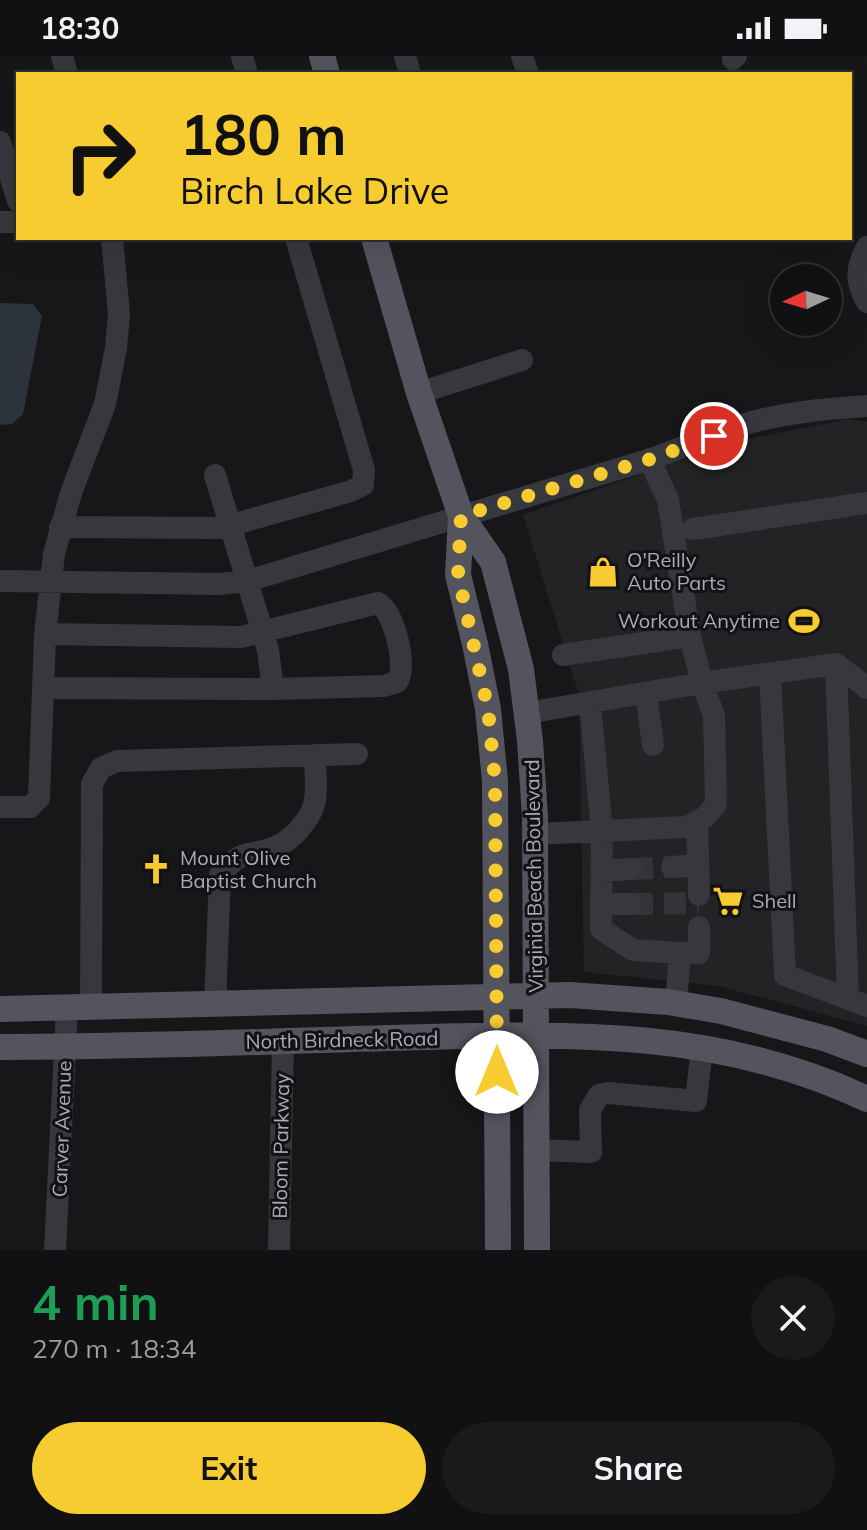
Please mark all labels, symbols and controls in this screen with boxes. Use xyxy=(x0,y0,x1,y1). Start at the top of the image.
text: 18:30 xyxy=(40,9,119,47)
text: 180 m xyxy=(180,99,347,169)
icon: right xyxy=(48,104,152,208)
text: Birch Lake Drive xyxy=(180,168,449,213)
north arrow xyxy=(770,264,842,336)
map controls xyxy=(770,264,842,336)
pin xyxy=(680,402,748,470)
icon: arrive xyxy=(692,414,736,458)
place label: O'Reilly Auto Parts xyxy=(627,547,726,595)
shop icon: O'Reilly Auto Parts xyxy=(586,555,620,589)
sports icon: Workout Anytime xyxy=(787,604,821,638)
place label: Workout Anytime xyxy=(618,608,780,633)
street label: Virginia Beach Boulevard xyxy=(519,759,548,993)
place label: Mount Olive Baptist Church xyxy=(180,845,317,893)
church icon: Mount Olive Baptist Church xyxy=(139,852,173,886)
supermarket icon: Shell xyxy=(711,884,745,918)
place label: Shell xyxy=(752,888,797,913)
street label: North Birdneck Road xyxy=(245,1025,439,1054)
position arrow xyxy=(455,1030,539,1114)
street label: Carver Avenue xyxy=(47,1060,76,1198)
street label: Bloom Parkway xyxy=(267,1073,294,1219)
text: 4 min xyxy=(32,1272,159,1332)
button: close xyxy=(751,1276,835,1360)
text: 270 m · 18:34 xyxy=(32,1332,196,1365)
button: Exit xyxy=(32,1422,426,1514)
button: Share xyxy=(442,1422,835,1514)

